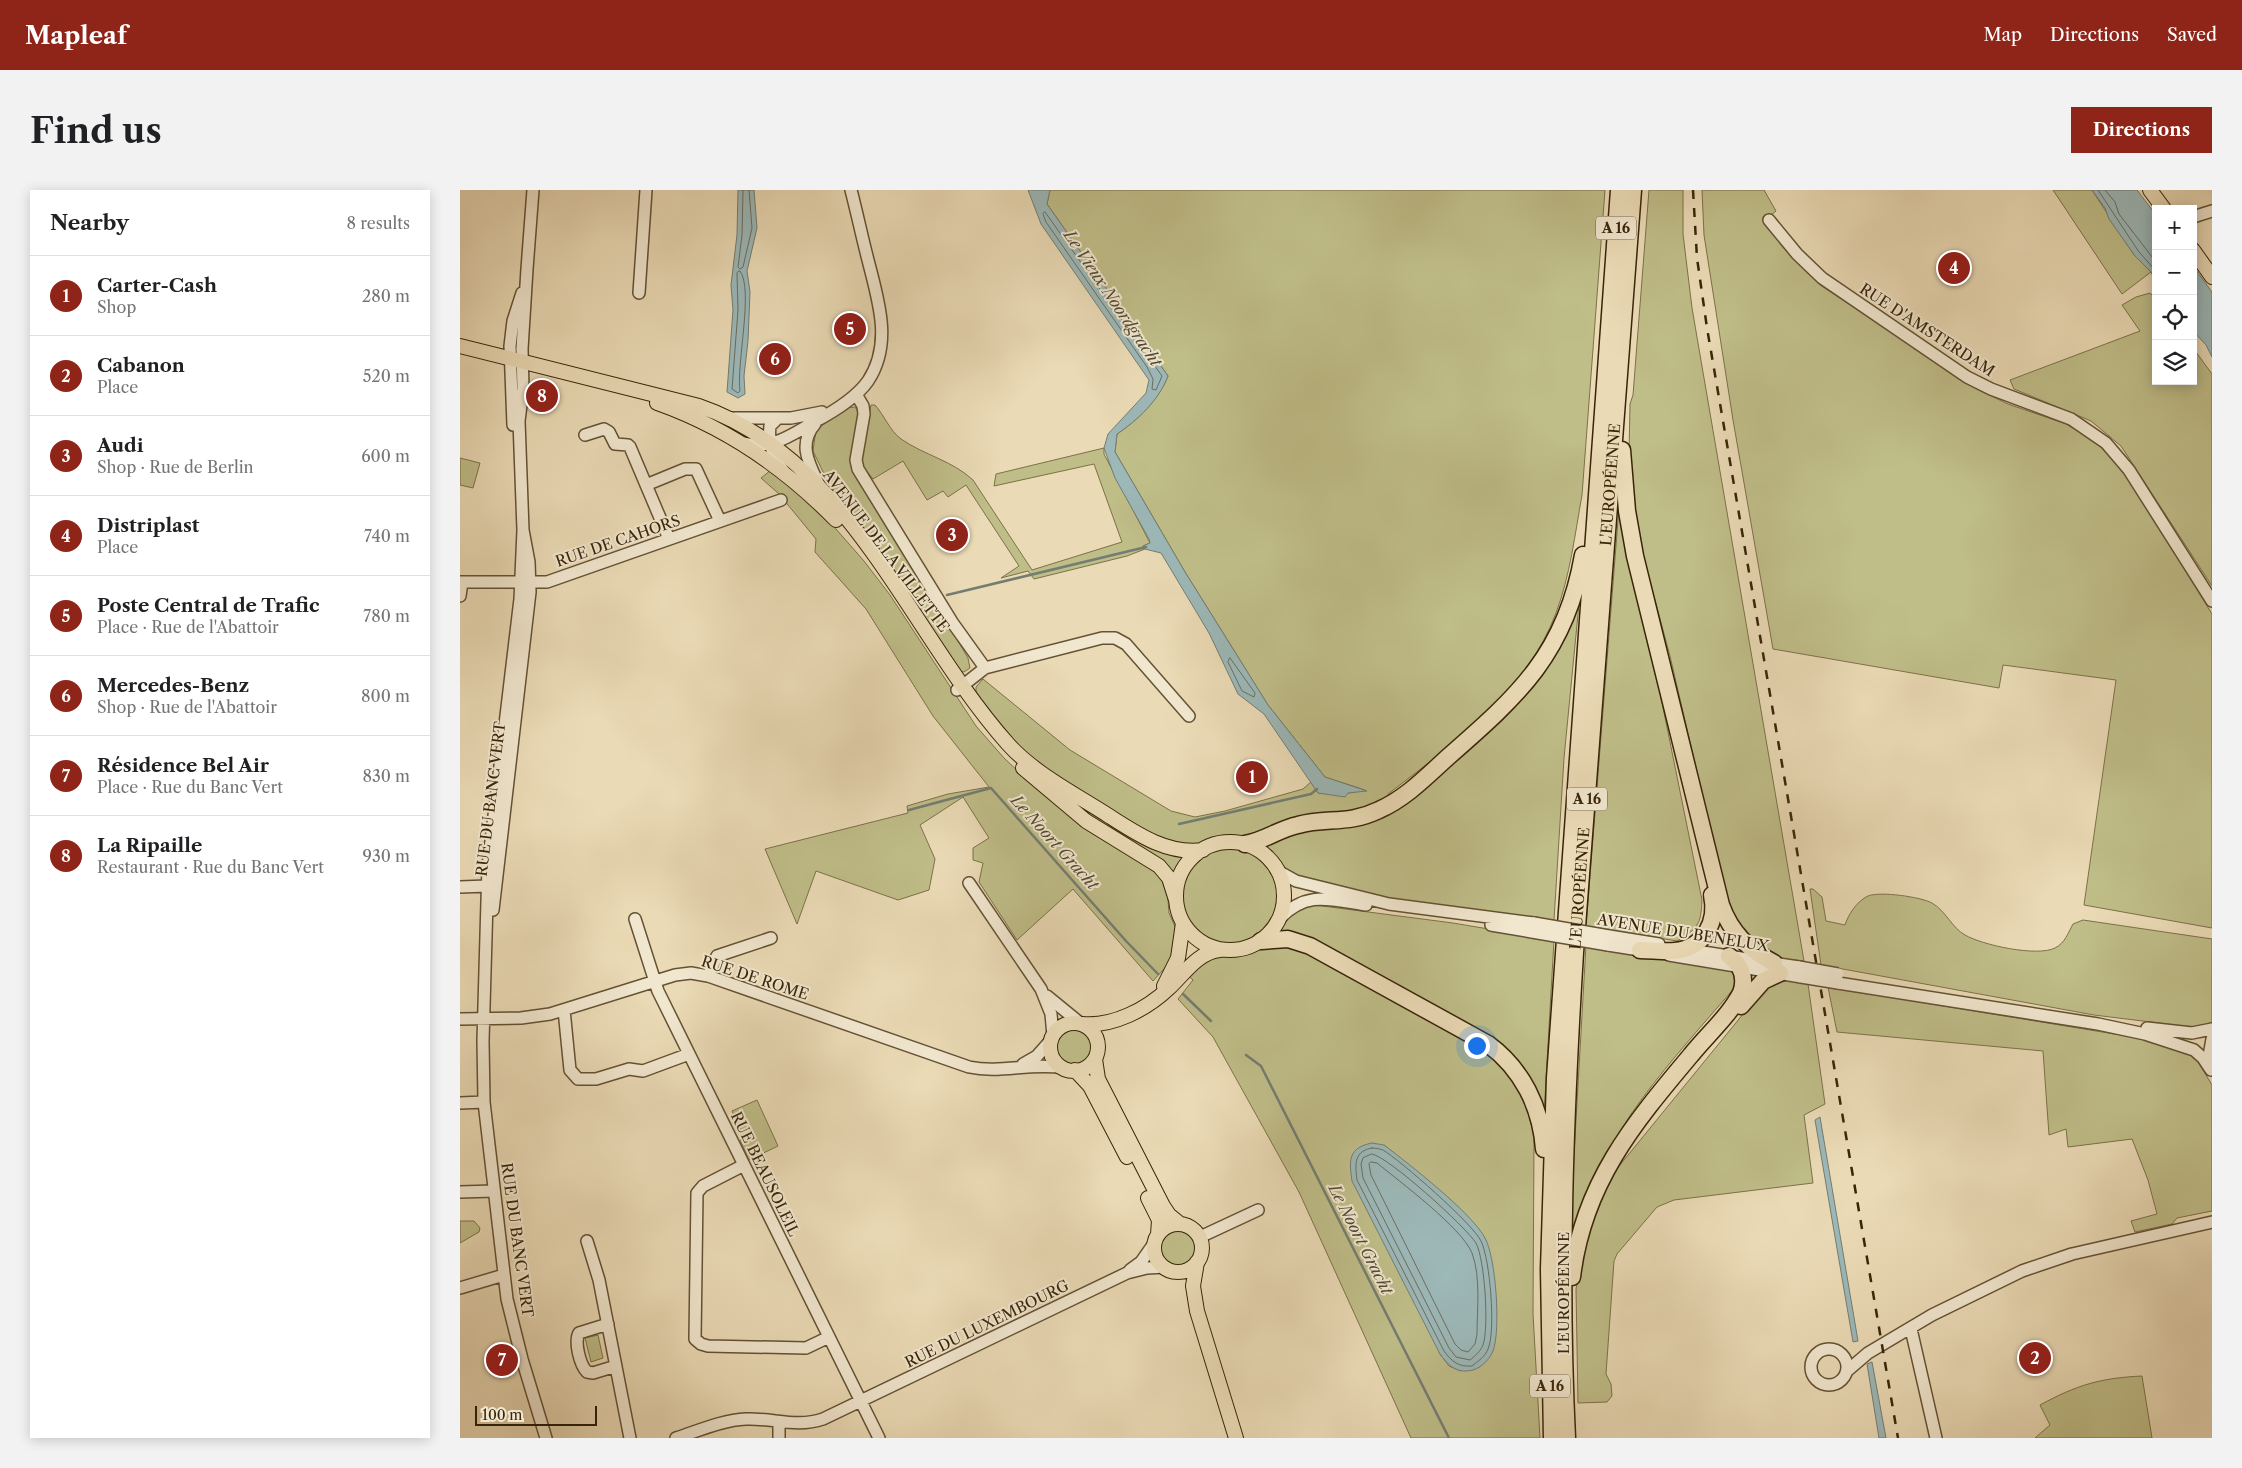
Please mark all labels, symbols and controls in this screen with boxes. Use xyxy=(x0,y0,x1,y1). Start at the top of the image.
text: Mapleaf xyxy=(25,21,127,50)
text: Map xyxy=(1983,24,2022,46)
text: Directions xyxy=(2050,24,2139,46)
text: Saved xyxy=(2167,24,2217,46)
button: Directions xyxy=(2071,107,2212,153)
text: Find us xyxy=(30,109,162,152)
map controls xyxy=(2152,205,2197,385)
button: + xyxy=(2152,205,2197,250)
text: Nearby xyxy=(50,210,129,235)
text: 8 results xyxy=(347,213,410,233)
road number: A 16 xyxy=(1596,216,1636,239)
water label: Le Vieux Noordgracht xyxy=(1059,224,1167,371)
pin: 4 xyxy=(1938,249,1970,287)
button: − xyxy=(2152,250,2197,295)
text: Carter-Cash xyxy=(97,274,217,297)
street label: RUE D'AMSTERDAM xyxy=(1856,279,1998,380)
text: 1 xyxy=(62,286,70,306)
text: 280 m xyxy=(362,286,410,306)
button: locate xyxy=(2152,295,2197,340)
text: Shop xyxy=(97,297,136,317)
pin: 5 xyxy=(834,310,866,348)
pin: 6 xyxy=(759,340,791,378)
button: layers xyxy=(2152,340,2197,385)
text: Cabanon xyxy=(97,354,185,377)
text: 2 xyxy=(61,366,71,386)
text: 520 m xyxy=(363,366,410,386)
text: Place xyxy=(97,377,138,397)
pin: 8 xyxy=(526,377,558,415)
street label: L'EUROPÉENNE xyxy=(1596,423,1624,546)
text: Audi xyxy=(97,434,143,457)
text: 3 xyxy=(61,446,71,466)
text: 600 m xyxy=(361,446,410,466)
text: Shop · Rue de Berlin xyxy=(97,457,254,477)
street label: AVENUE DE LA VILLETTE xyxy=(818,465,954,636)
street label: RUE DE CAHORS xyxy=(553,510,683,571)
text: Distriplast xyxy=(97,514,199,537)
pin: 3 xyxy=(936,516,968,554)
text: 4 xyxy=(61,526,71,546)
text: 740 m xyxy=(364,526,410,546)
text: Place xyxy=(97,537,138,557)
text: Poste Central de Trafic xyxy=(97,594,320,617)
text: 5 xyxy=(62,606,70,626)
text: 780 m xyxy=(363,606,410,626)
text: Place · Rue de l'Abattoir xyxy=(97,617,279,637)
text: Mercedes-Benz xyxy=(97,674,249,697)
text: 6 xyxy=(61,686,71,706)
text: 800 m xyxy=(361,686,410,706)
text: Shop · Rue de l'Abattoir xyxy=(97,697,277,717)
street label: RUE DU BANC VERT xyxy=(472,720,510,877)
text: Résidence Bel Air xyxy=(97,754,269,777)
pin: 1 xyxy=(1236,758,1268,796)
text: 7 xyxy=(62,766,70,786)
text: 830 m xyxy=(362,766,410,786)
text: Place · Rue du Banc Vert xyxy=(97,777,283,797)
road number: A 16 xyxy=(1567,788,1607,810)
water label: Le Noort Gracht xyxy=(1006,789,1104,895)
street label: L'EUROPÉENNE xyxy=(1565,827,1594,950)
text: La Ripaille xyxy=(97,834,202,857)
text: 8 xyxy=(61,846,71,866)
text: 930 m xyxy=(363,846,410,866)
text: Restaurant · Rue du Banc Vert xyxy=(97,857,324,877)
street label: AVENUE DU BENELUX xyxy=(1595,909,1770,955)
street label: RUE DE ROME xyxy=(699,951,811,1004)
your location xyxy=(1464,1033,1490,1059)
street label: RUE BEAUSOLEIL xyxy=(727,1108,804,1239)
street label: RUE DU BANC VERT xyxy=(497,1161,538,1319)
water label: Le Noort Gracht xyxy=(1324,1179,1398,1299)
street label: L'EUROPÉENNE xyxy=(1554,1232,1573,1354)
street label: RUE DU LUXEMBOURG xyxy=(902,1276,1072,1372)
pin: 2 xyxy=(2019,1339,2051,1377)
pin: 7 xyxy=(486,1341,518,1379)
road number: A 16 xyxy=(1530,1374,1570,1398)
scale bar xyxy=(475,1403,598,1426)
text: 100 m xyxy=(482,1406,522,1424)

